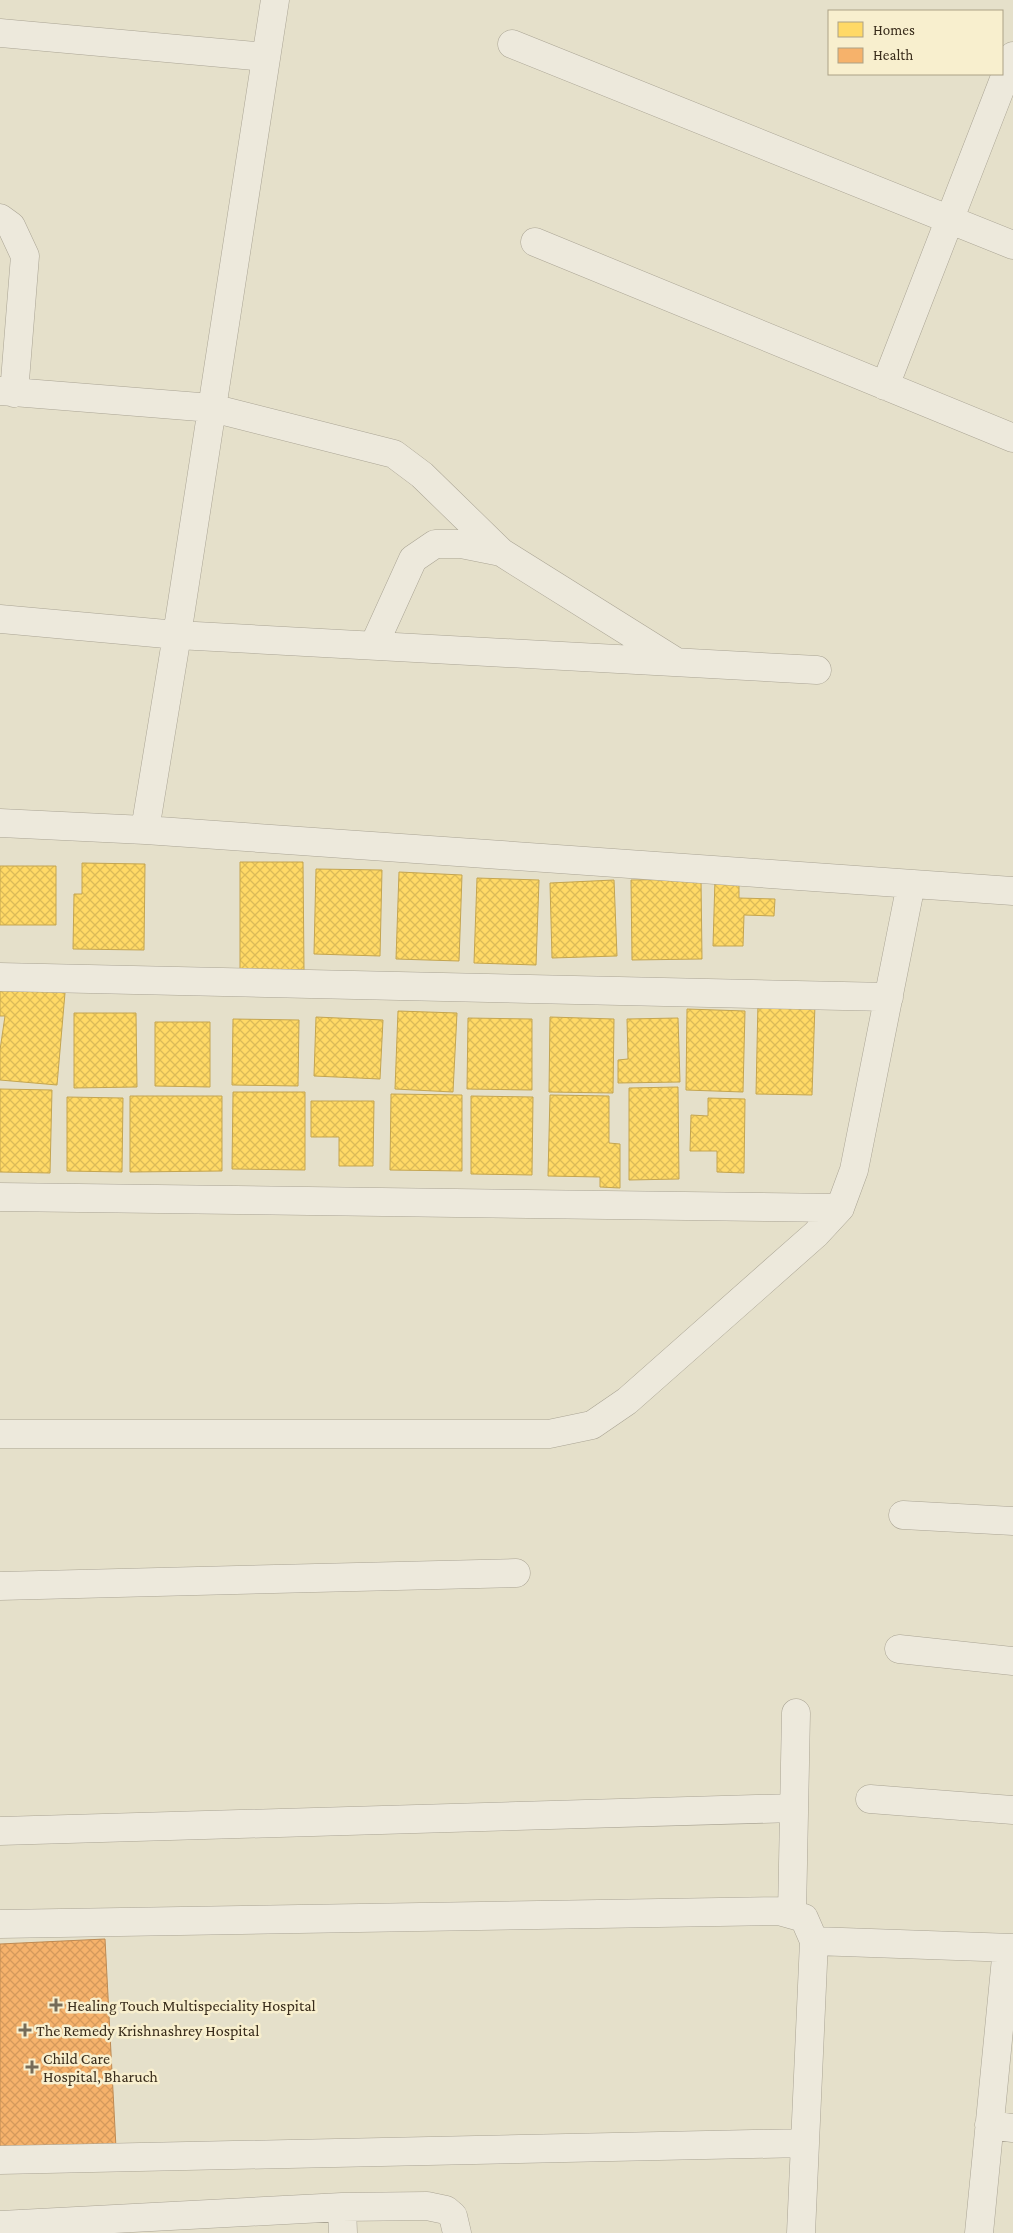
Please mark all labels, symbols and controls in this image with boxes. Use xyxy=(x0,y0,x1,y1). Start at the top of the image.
legend xyxy=(828,10,1003,75)
text: Homes xyxy=(873,22,915,38)
text: Health xyxy=(873,47,913,63)
place label: Healing Touch Multispeciality Hospital xyxy=(67,1997,316,2015)
marker: Healing Touch Multispeciality Hospital xyxy=(49,1998,63,2012)
place label: The Remedy Krishnashrey Hospital xyxy=(36,2022,259,2040)
marker: The Remedy Krishnashrey Hospital xyxy=(18,2023,32,2037)
place label: Child Care Hospital, Bharuch xyxy=(43,2050,158,2086)
marker: Child Care Hospital, Bharuch xyxy=(25,2060,39,2074)

